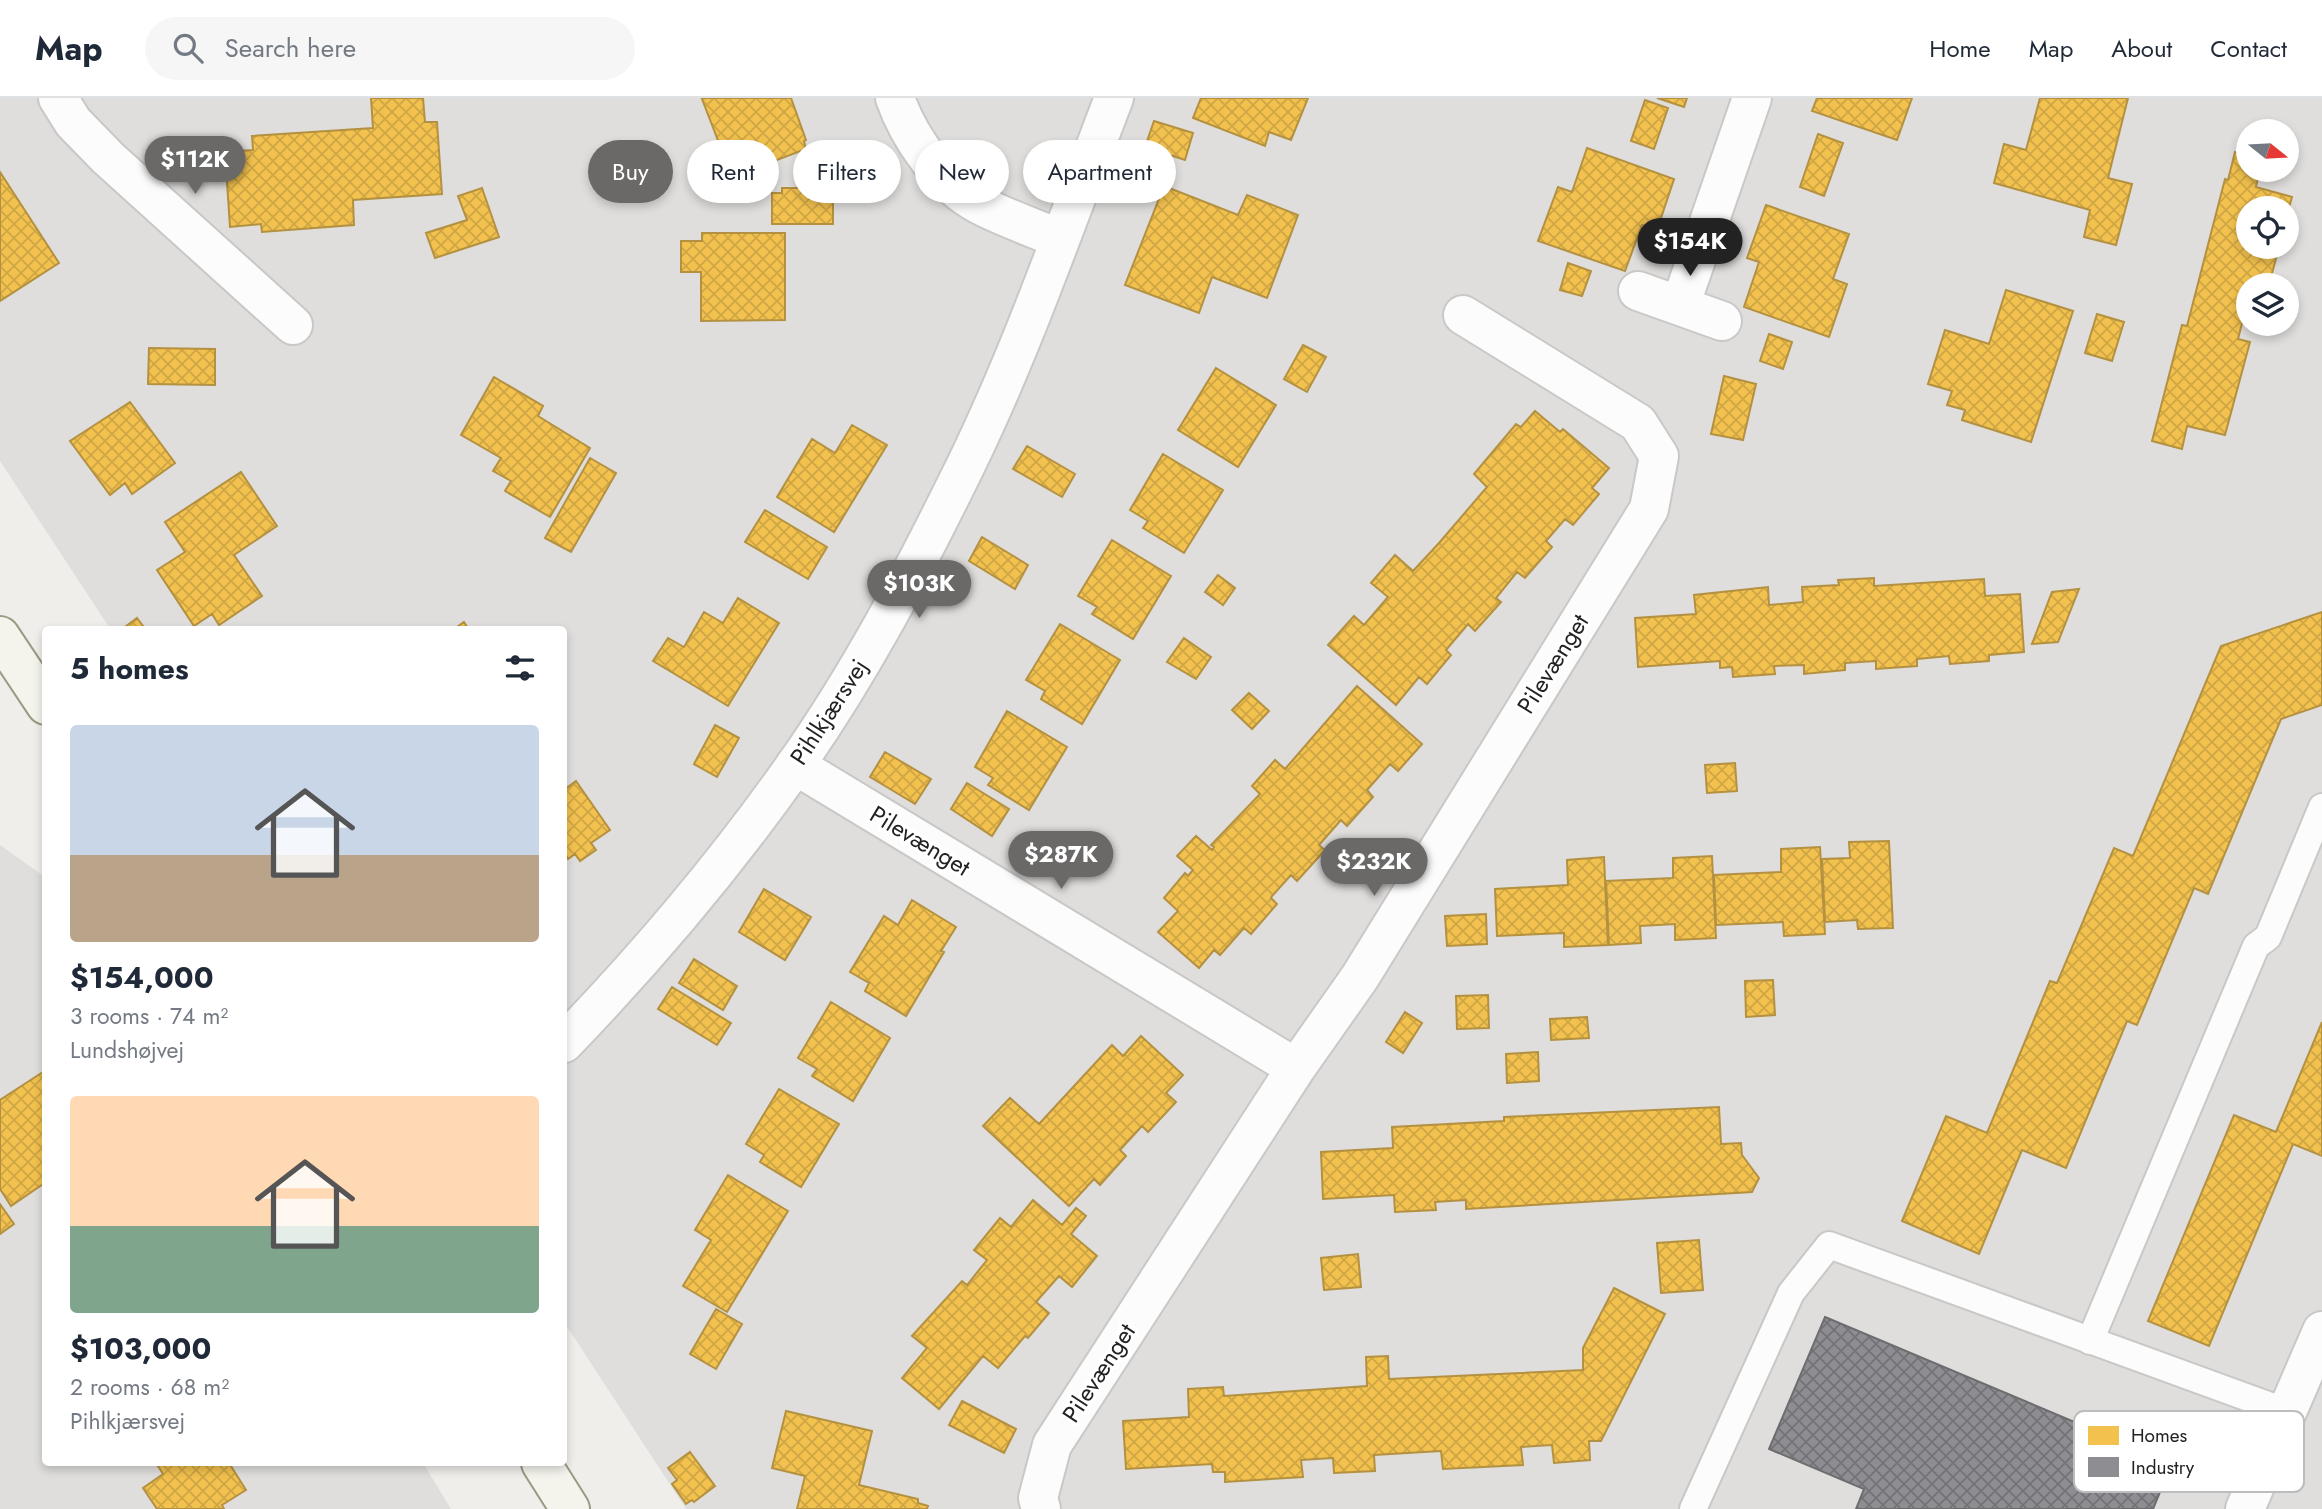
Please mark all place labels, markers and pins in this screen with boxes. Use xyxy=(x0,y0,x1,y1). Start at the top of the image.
pin: $112K xyxy=(146,136,244,196)
pin: $154K xyxy=(1641,218,1739,278)
pin: $103K xyxy=(870,560,968,620)
pin: $287K xyxy=(1012,832,1110,891)
pin: $232K xyxy=(1325,838,1423,898)

